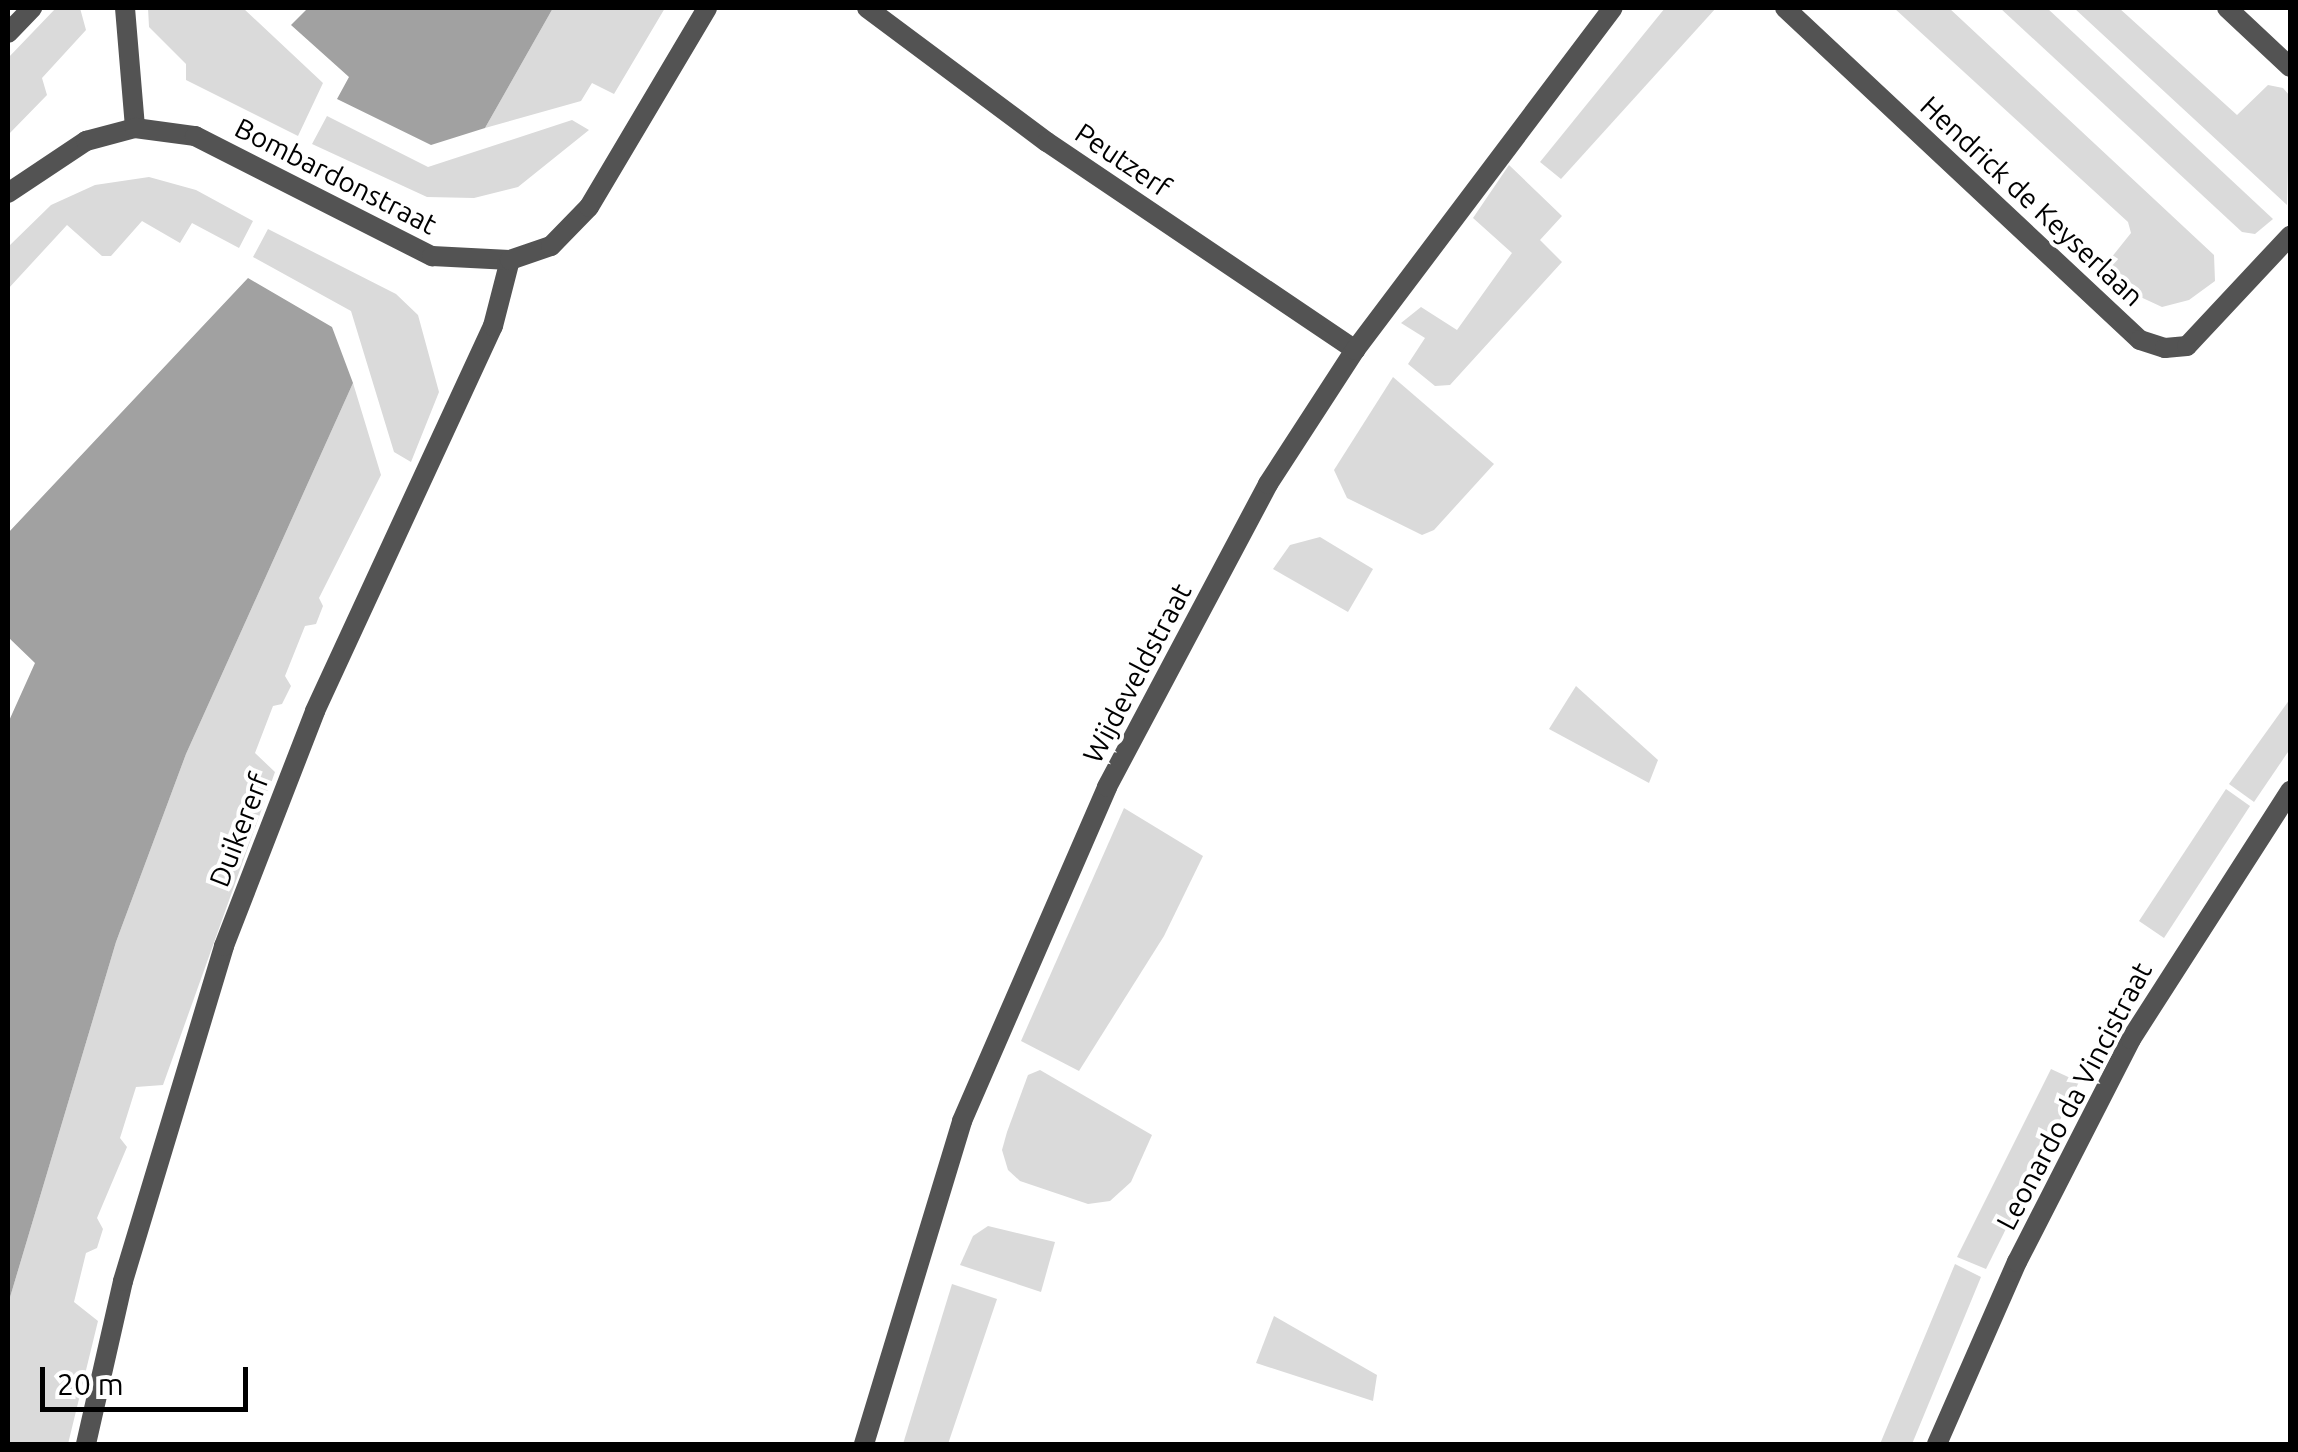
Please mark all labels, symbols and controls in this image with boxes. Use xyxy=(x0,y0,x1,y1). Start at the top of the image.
street label: Hendrick de Keyserlaan xyxy=(1914,89,2150,313)
street label: Bombardonstraat xyxy=(229,111,443,241)
street label: Peutzerf xyxy=(1069,116,1177,204)
street label: Wijdeveldstraat xyxy=(1076,578,1198,768)
street label: Duikererf xyxy=(202,768,276,892)
street label: Leonardo da Vincistraat xyxy=(1989,956,2159,1236)
scale bar xyxy=(45,1347,252,1409)
text: 20 m xyxy=(57,1367,124,1401)

